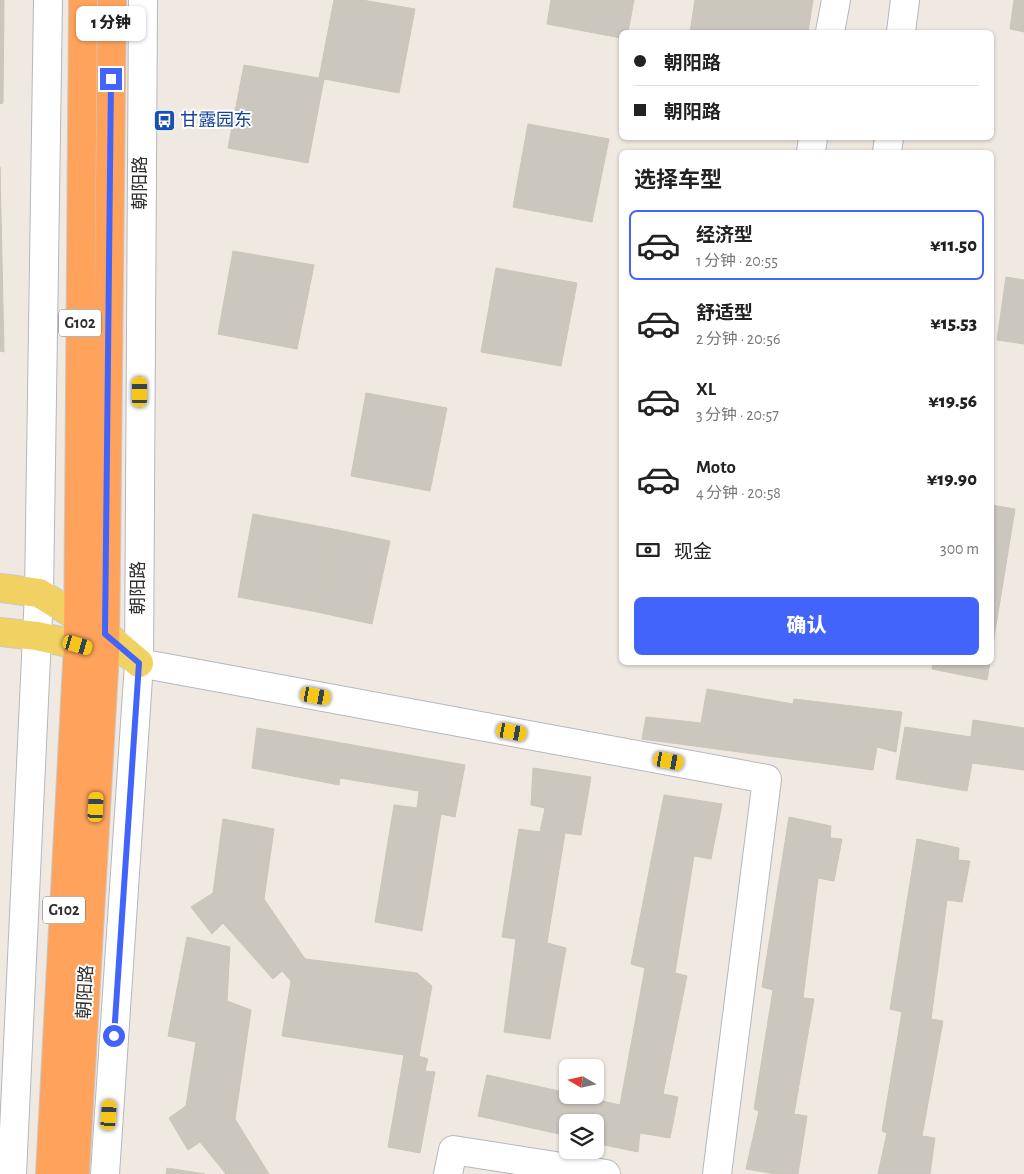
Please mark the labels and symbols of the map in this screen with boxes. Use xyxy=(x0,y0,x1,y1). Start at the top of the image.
callout: 1 分钟 xyxy=(76,7,146,42)
route end xyxy=(100,68,122,90)
bus stop icon: 甘露园东 xyxy=(152,109,176,133)
place label: 甘露园东 xyxy=(180,110,252,130)
street label: 朝阳路 xyxy=(130,156,150,210)
road number: G102 xyxy=(59,309,101,336)
car xyxy=(132,377,147,407)
street label: 朝阳路 xyxy=(128,561,148,615)
car xyxy=(61,634,94,656)
car xyxy=(299,686,332,706)
car xyxy=(495,722,528,742)
car xyxy=(652,751,685,771)
car xyxy=(87,792,104,822)
road number: G102 xyxy=(43,896,85,924)
street label: 朝阳路 xyxy=(74,964,96,1019)
route start xyxy=(103,1025,125,1047)
north arrow xyxy=(559,1059,604,1104)
car xyxy=(100,1100,117,1130)

